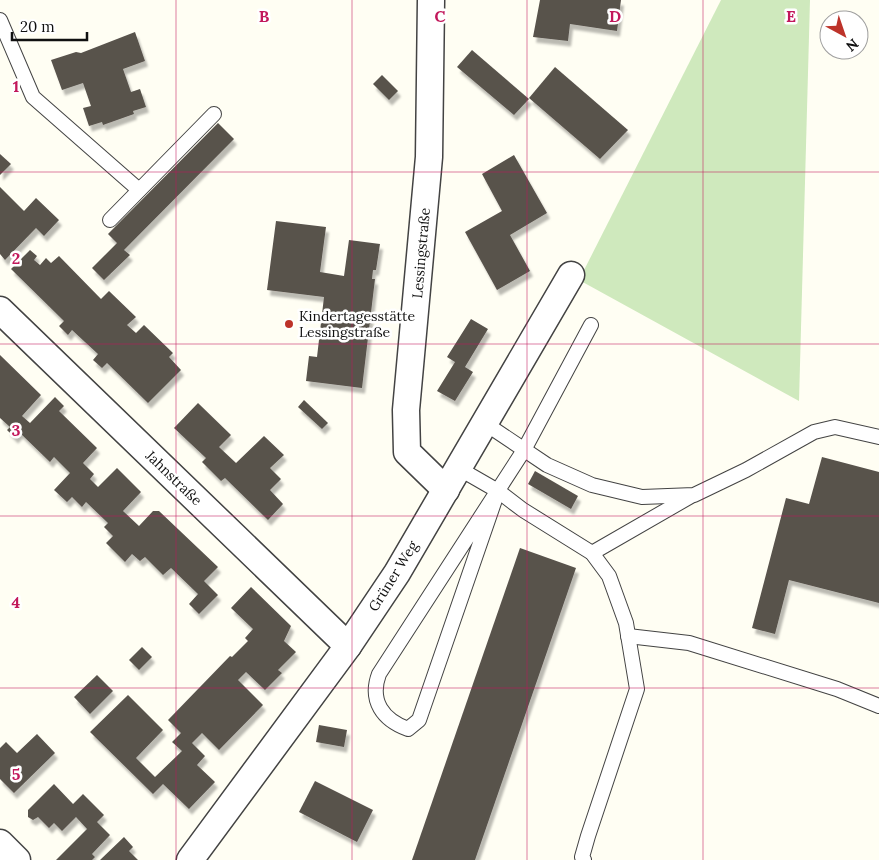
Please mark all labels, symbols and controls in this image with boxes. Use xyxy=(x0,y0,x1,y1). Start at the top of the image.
text: B xyxy=(259,6,270,26)
text: C xyxy=(434,6,446,26)
text: D xyxy=(609,6,621,26)
text: E xyxy=(786,6,796,26)
scale bar xyxy=(12,10,88,42)
north arrow xyxy=(819,10,869,60)
text: 20 m xyxy=(20,17,55,36)
text: N xyxy=(842,35,862,55)
text: 1 xyxy=(13,76,19,96)
street label: Lessingstraße xyxy=(408,206,434,299)
text: 2 xyxy=(12,248,20,268)
place label: Kindertagesstätte Lessingstraße xyxy=(299,307,415,341)
marker: Kindertagesstätte Lessingstraße xyxy=(283,318,295,330)
text: 3 xyxy=(12,420,21,440)
street label: Jahnstraße xyxy=(141,446,206,510)
street label: Grüner Weg xyxy=(364,537,422,615)
text: 4 xyxy=(12,592,21,612)
text: 5 xyxy=(12,764,21,784)

